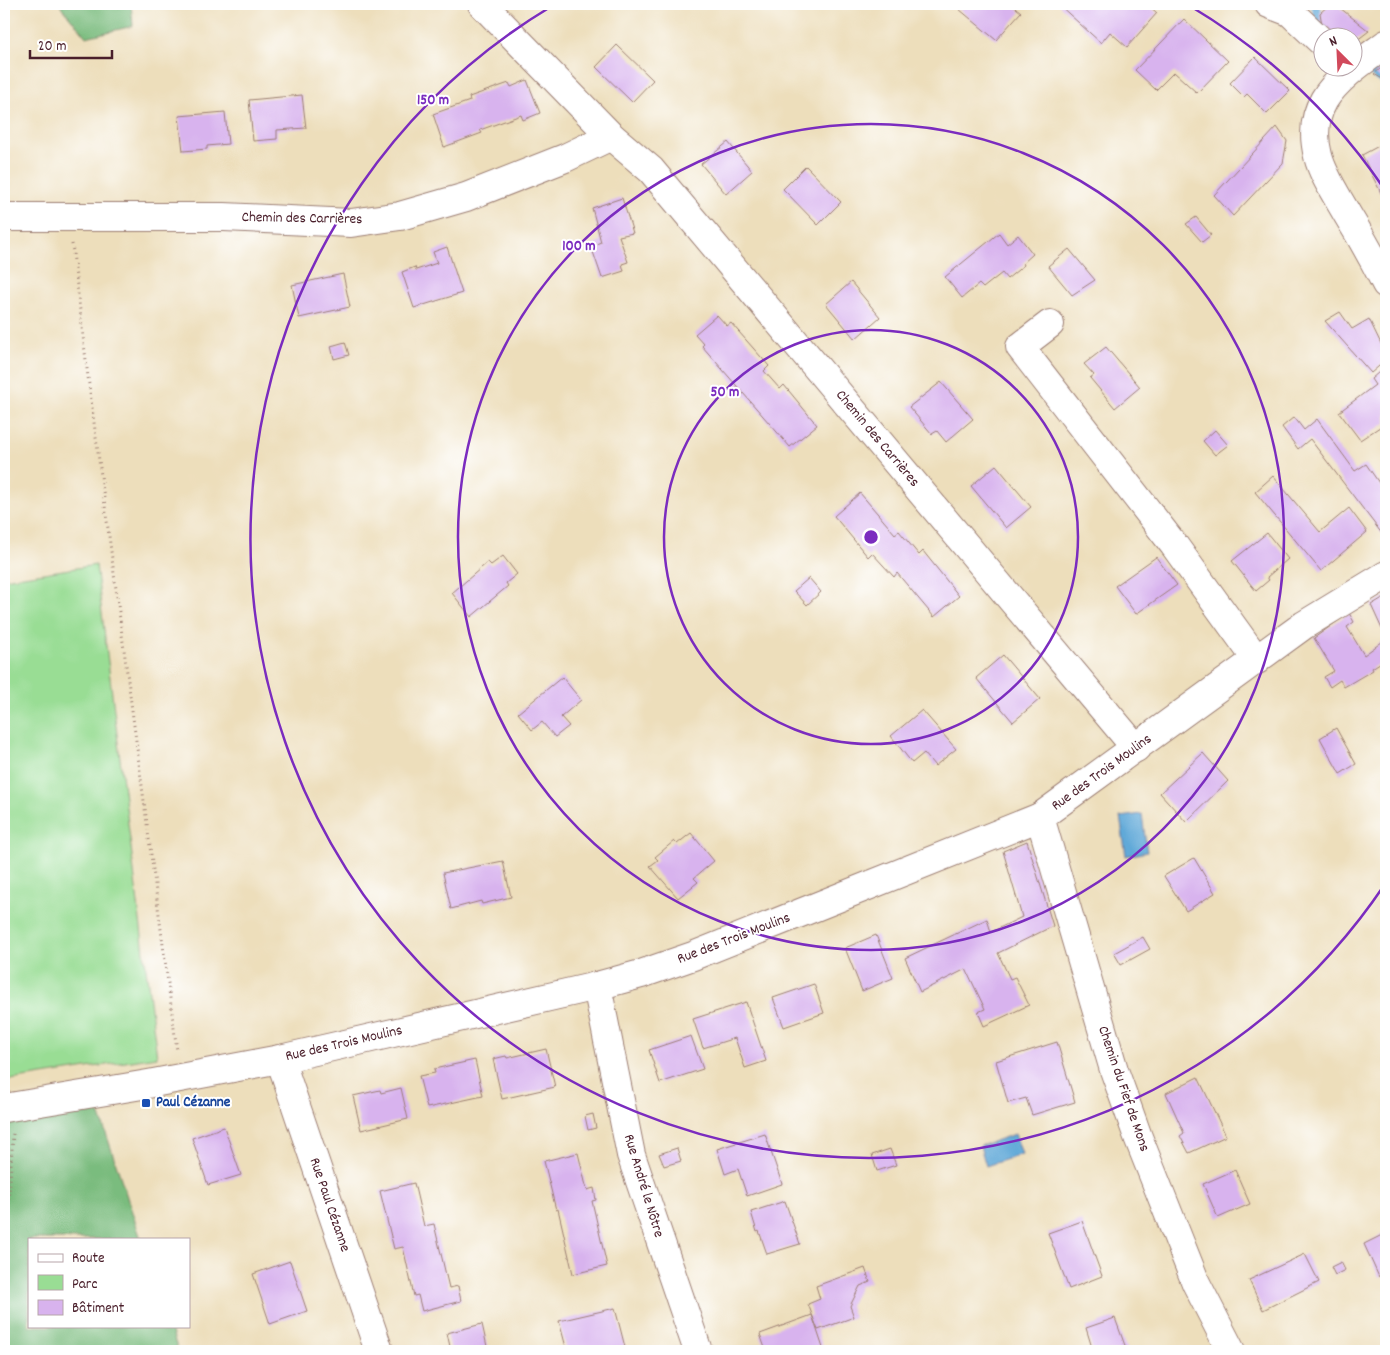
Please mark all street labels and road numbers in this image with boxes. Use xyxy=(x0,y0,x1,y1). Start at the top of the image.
street label: Chemin des Carrières xyxy=(241,207,363,231)
street label: Chemin des Carrières xyxy=(830,386,924,492)
street label: Rue des Trois Moulins xyxy=(1047,729,1157,817)
street label: Rue des Trois Moulins xyxy=(674,907,794,971)
street label: Rue des Trois Moulins xyxy=(283,1020,405,1068)
street label: Chemin du Fief de Mons xyxy=(1091,1023,1155,1155)
street label: Rue André le Nôtre xyxy=(617,1132,669,1241)
street label: Rue Paul Cézanne xyxy=(303,1155,356,1255)

